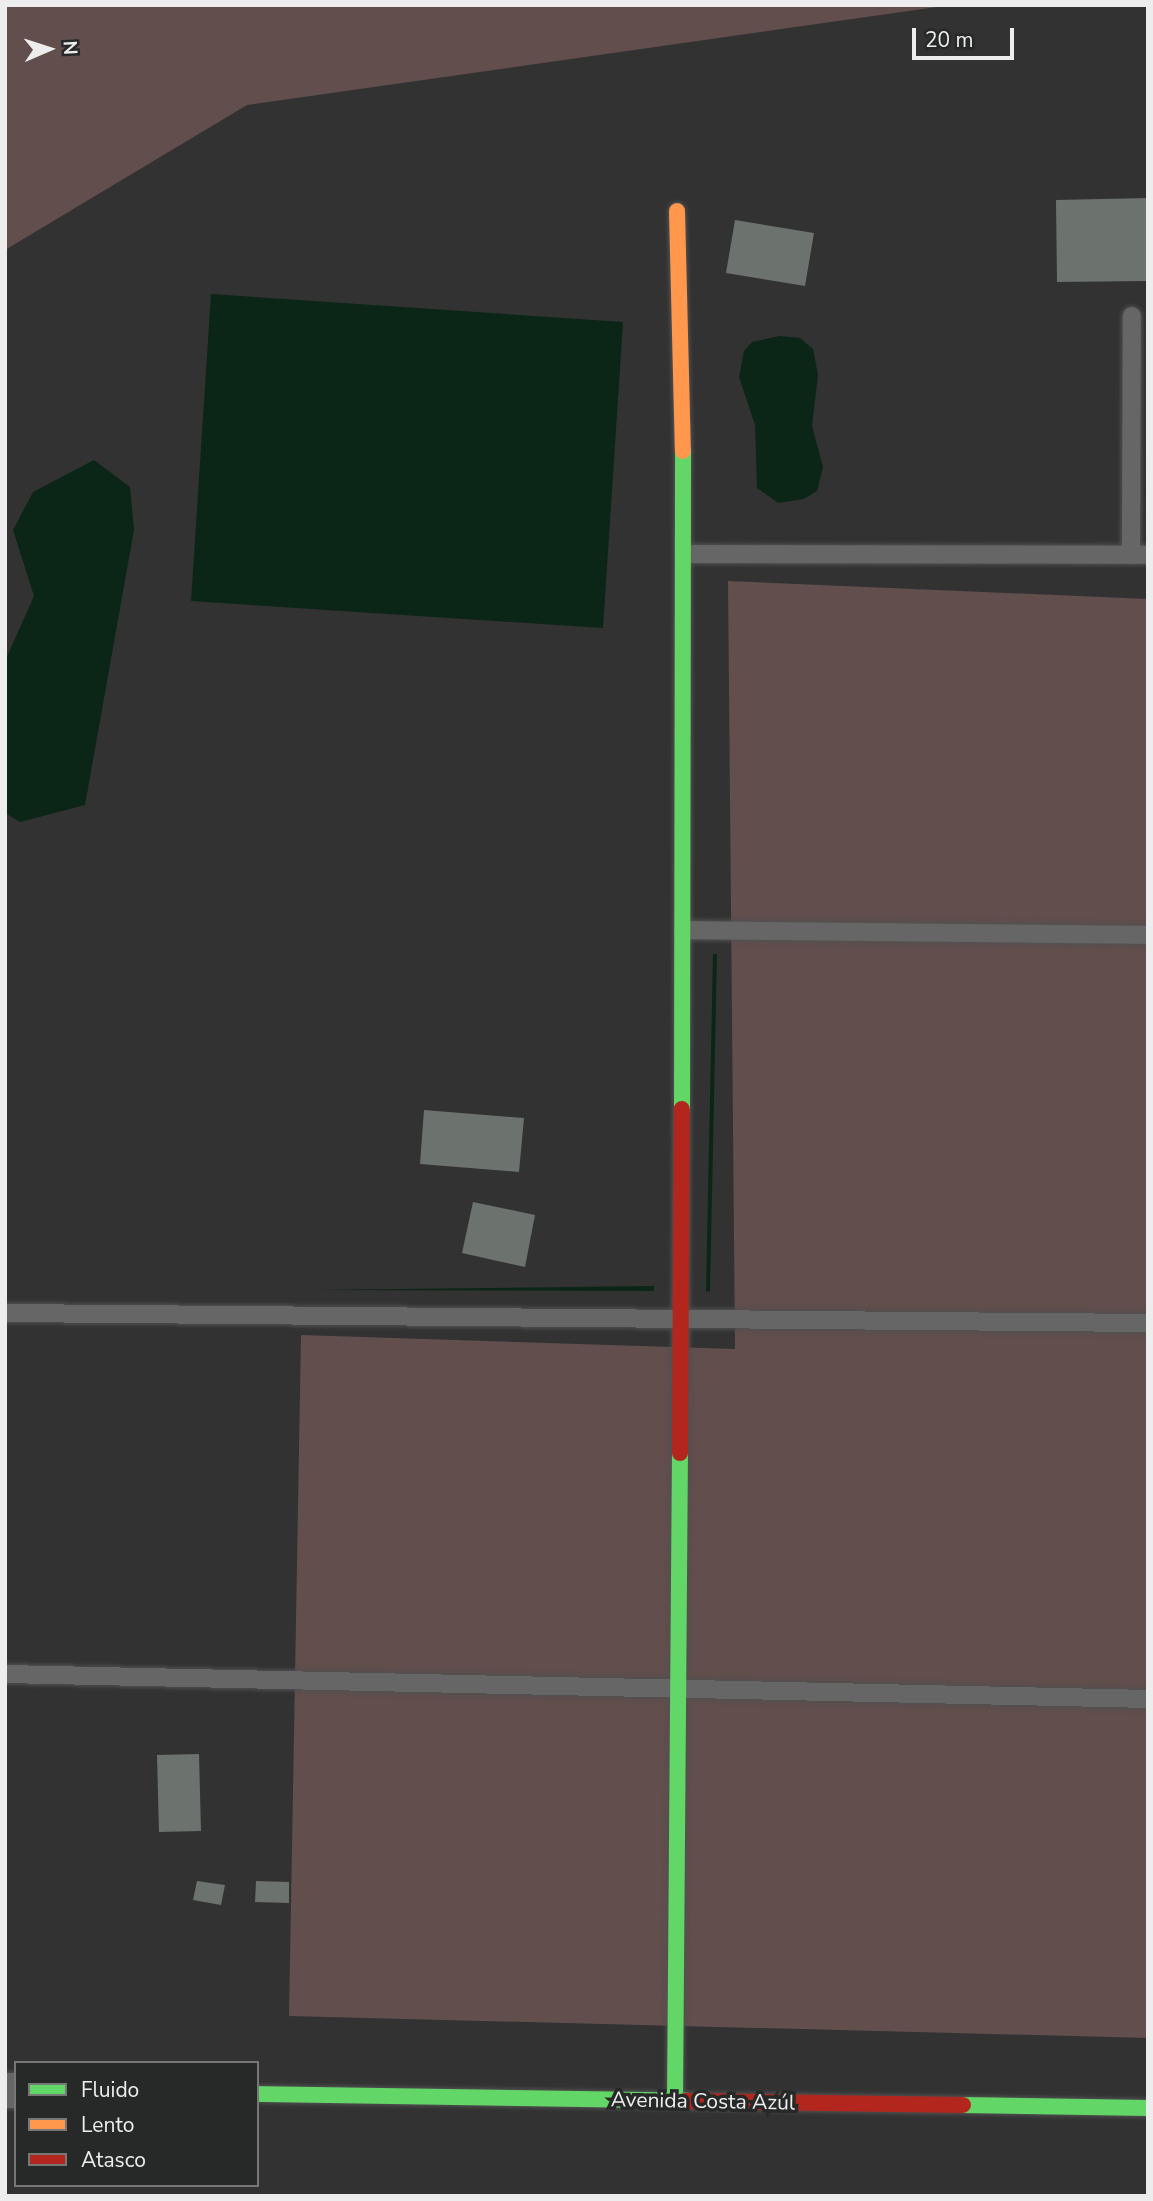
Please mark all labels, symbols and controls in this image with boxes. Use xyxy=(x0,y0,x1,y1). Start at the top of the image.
north arrow xyxy=(14,14,84,84)
scale bar xyxy=(915,14,1016,58)
text: 20 m xyxy=(925,26,974,54)
text: N xyxy=(57,40,83,56)
legend xyxy=(14,2061,259,2187)
text: Fluido xyxy=(81,2076,139,2104)
street label: Avenida Costa Azúl xyxy=(611,2087,795,2115)
text: Lento xyxy=(81,2111,134,2139)
text: Atasco xyxy=(81,2146,146,2174)

